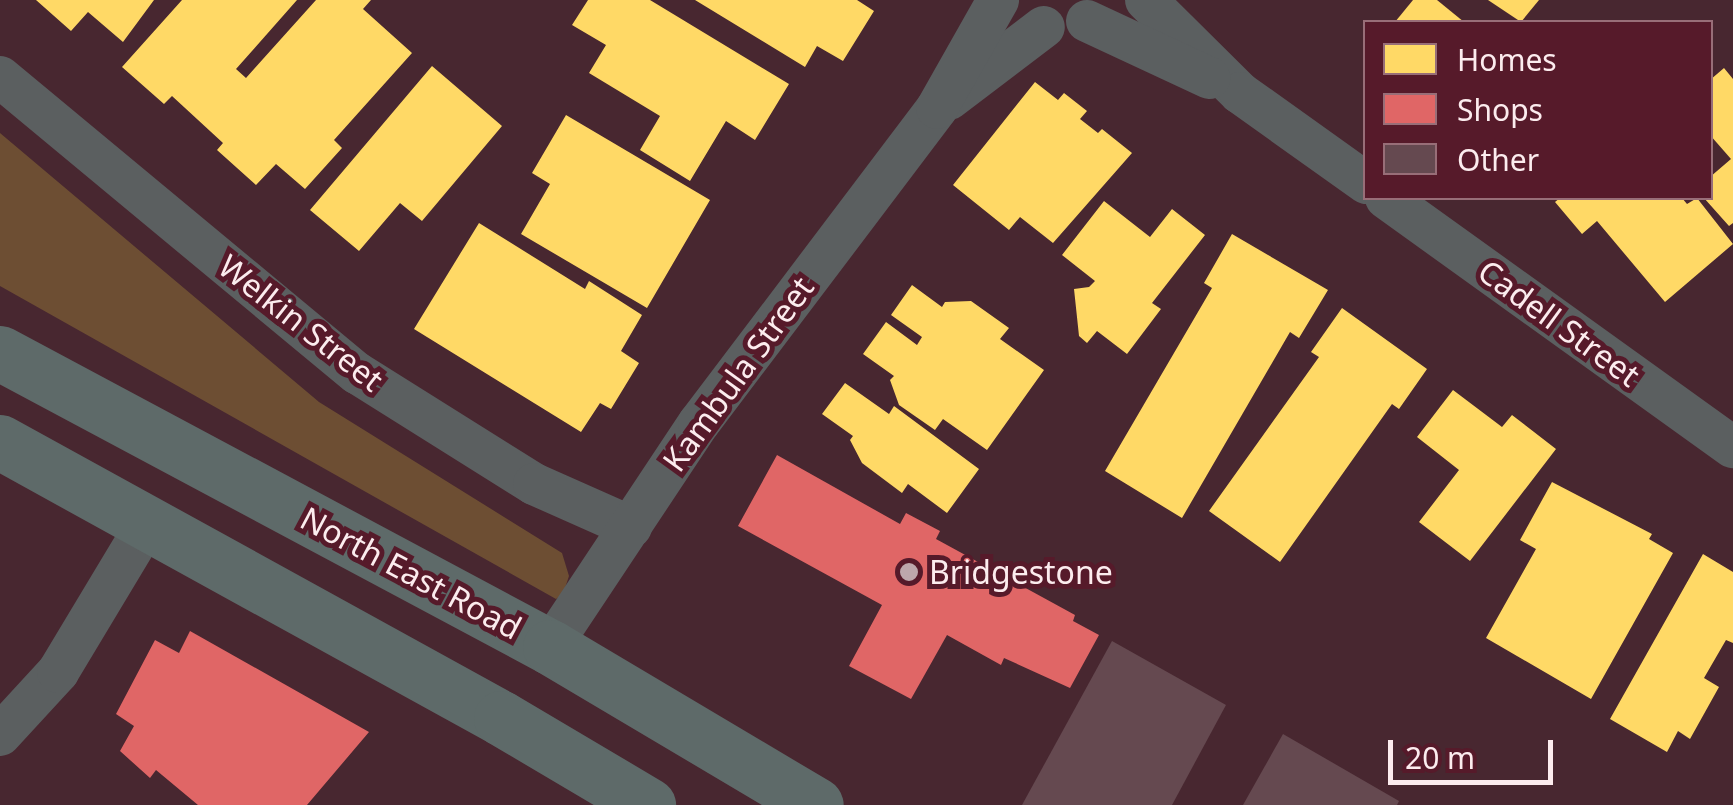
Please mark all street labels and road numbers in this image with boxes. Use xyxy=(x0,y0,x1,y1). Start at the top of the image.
street label: Welkin Street xyxy=(211,247,391,399)
street label: Cadell Street xyxy=(1471,252,1647,394)
street label: Kambula Street xyxy=(655,269,821,479)
street label: North East Road xyxy=(294,499,528,647)

